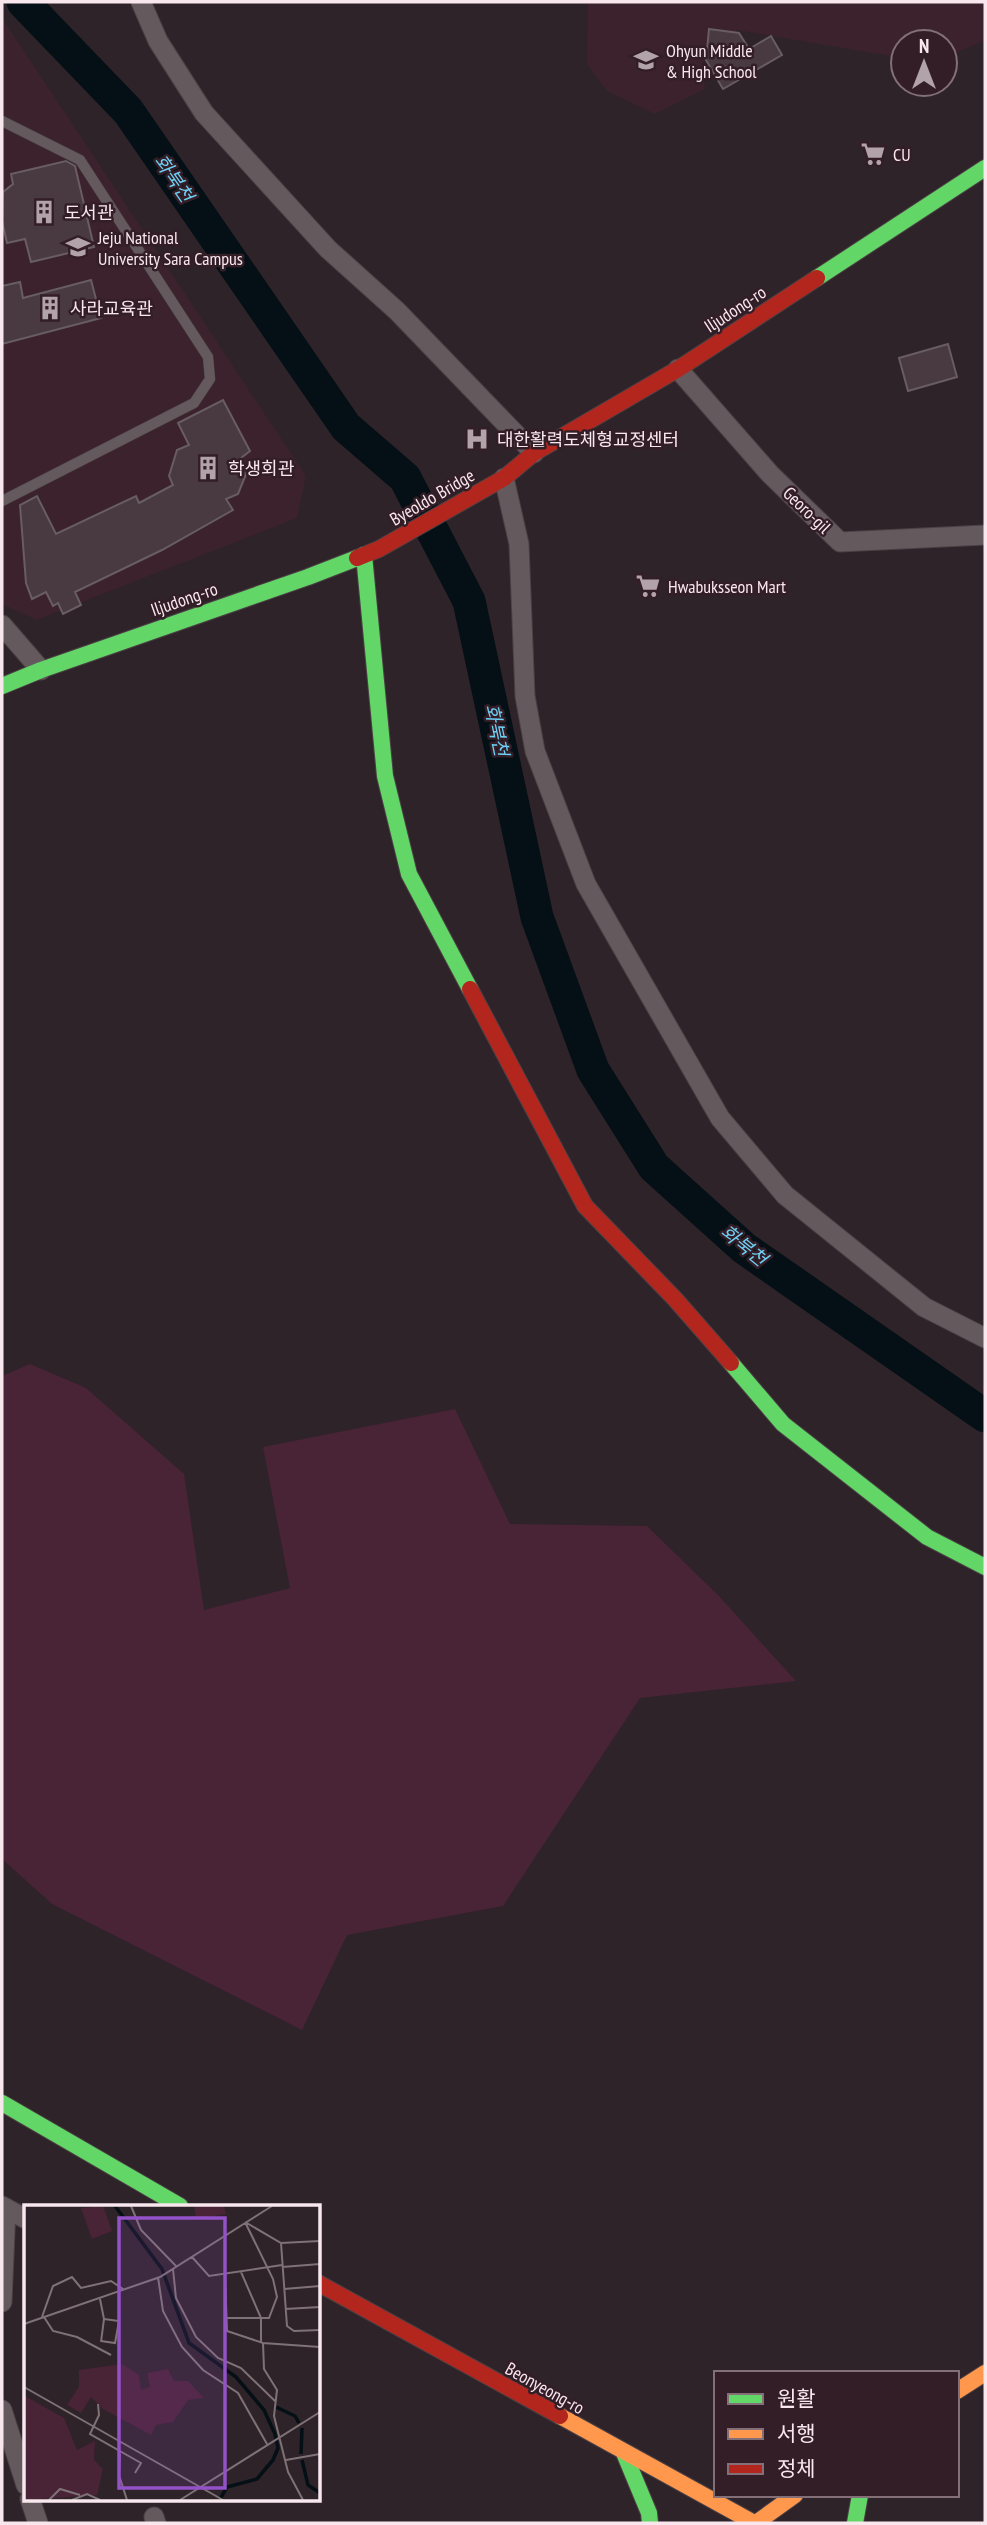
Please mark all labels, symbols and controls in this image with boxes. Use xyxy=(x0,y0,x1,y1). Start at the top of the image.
north arrow xyxy=(889,28,959,98)
text: N xyxy=(919,34,929,58)
place label: Ohyun Middle & High School xyxy=(666,39,757,83)
school or university icon: Ohyun Middle & High School xyxy=(632,46,660,74)
supermarket icon: CU xyxy=(859,140,887,168)
place label: CU xyxy=(893,143,911,166)
water label: 화북천 xyxy=(149,150,200,208)
building icon: 도서관 xyxy=(30,198,58,226)
place label: 도서관 xyxy=(64,201,114,224)
place label: Jeju National University Sara Campus xyxy=(97,226,243,270)
school or university icon: Jeju National University Sara Campus xyxy=(64,233,92,261)
street label: Iljudong-ro xyxy=(700,280,770,338)
building icon: 사라교육관 xyxy=(36,294,64,322)
place label: 사라교육관 xyxy=(70,297,153,320)
hospital icon: 대한활력도체형교정센터 xyxy=(463,425,491,453)
place label: 대한활력도체형교정센터 xyxy=(497,428,679,451)
building icon: 학생회관 xyxy=(194,454,222,482)
place label: 학생회관 xyxy=(228,457,295,480)
street label: Byeoldo Bridge xyxy=(385,463,479,531)
street label: Georo-gil xyxy=(778,482,836,539)
supermarket icon: Hwabuksseon Mart xyxy=(634,572,662,600)
place label: Hwabuksseon Mart xyxy=(668,575,786,598)
street label: Iljudong-ro xyxy=(148,577,221,621)
water label: 화북천 xyxy=(480,702,515,760)
water label: 화북천 xyxy=(716,1219,773,1272)
inset map xyxy=(24,2205,320,2500)
street label: Beonyeong-ro xyxy=(501,2357,589,2419)
legend xyxy=(714,2371,959,2497)
text: 원활 xyxy=(777,2385,816,2412)
text: 서행 xyxy=(777,2420,816,2447)
text: 정체 xyxy=(777,2455,816,2482)

